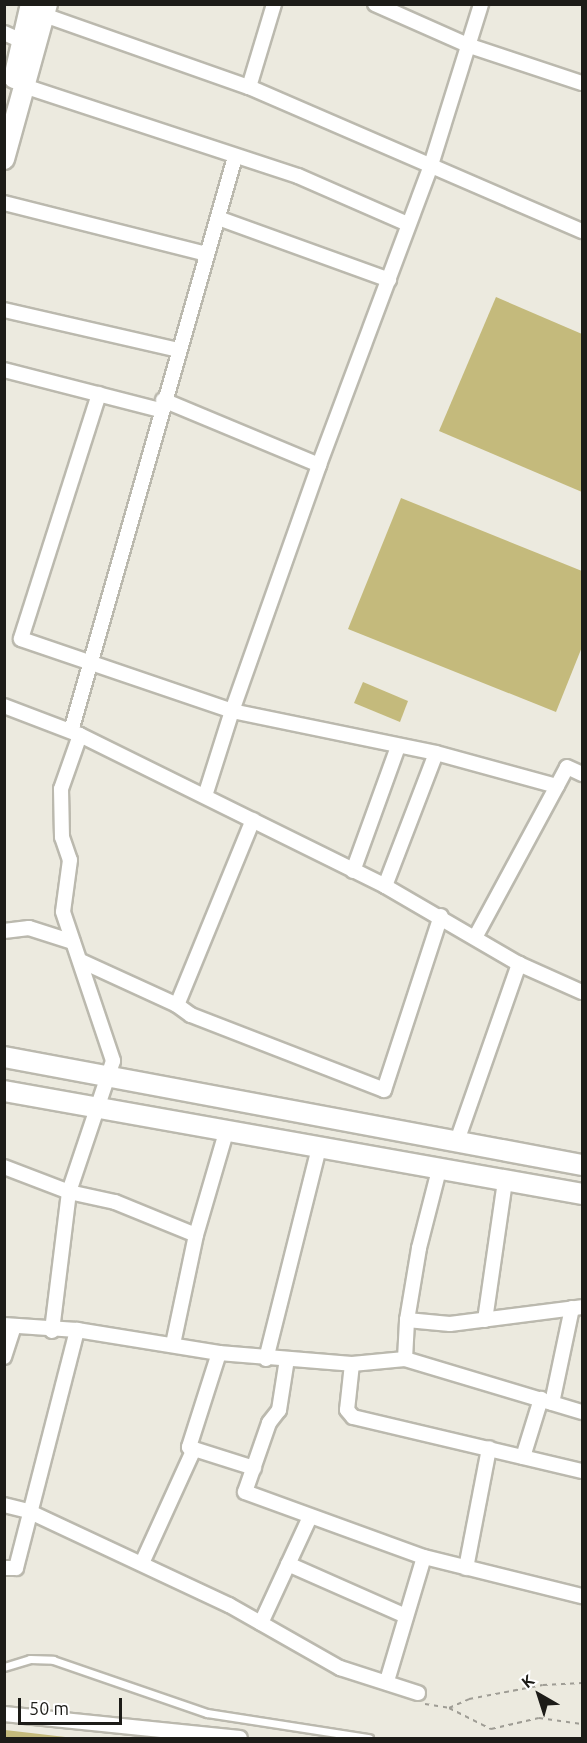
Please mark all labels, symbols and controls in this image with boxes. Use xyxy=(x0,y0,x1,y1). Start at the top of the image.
north arrow xyxy=(509,1665,569,1725)
text: K xyxy=(518,1671,537,1691)
scale bar xyxy=(21,1686,124,1724)
text: 50 m xyxy=(29,1698,69,1718)

